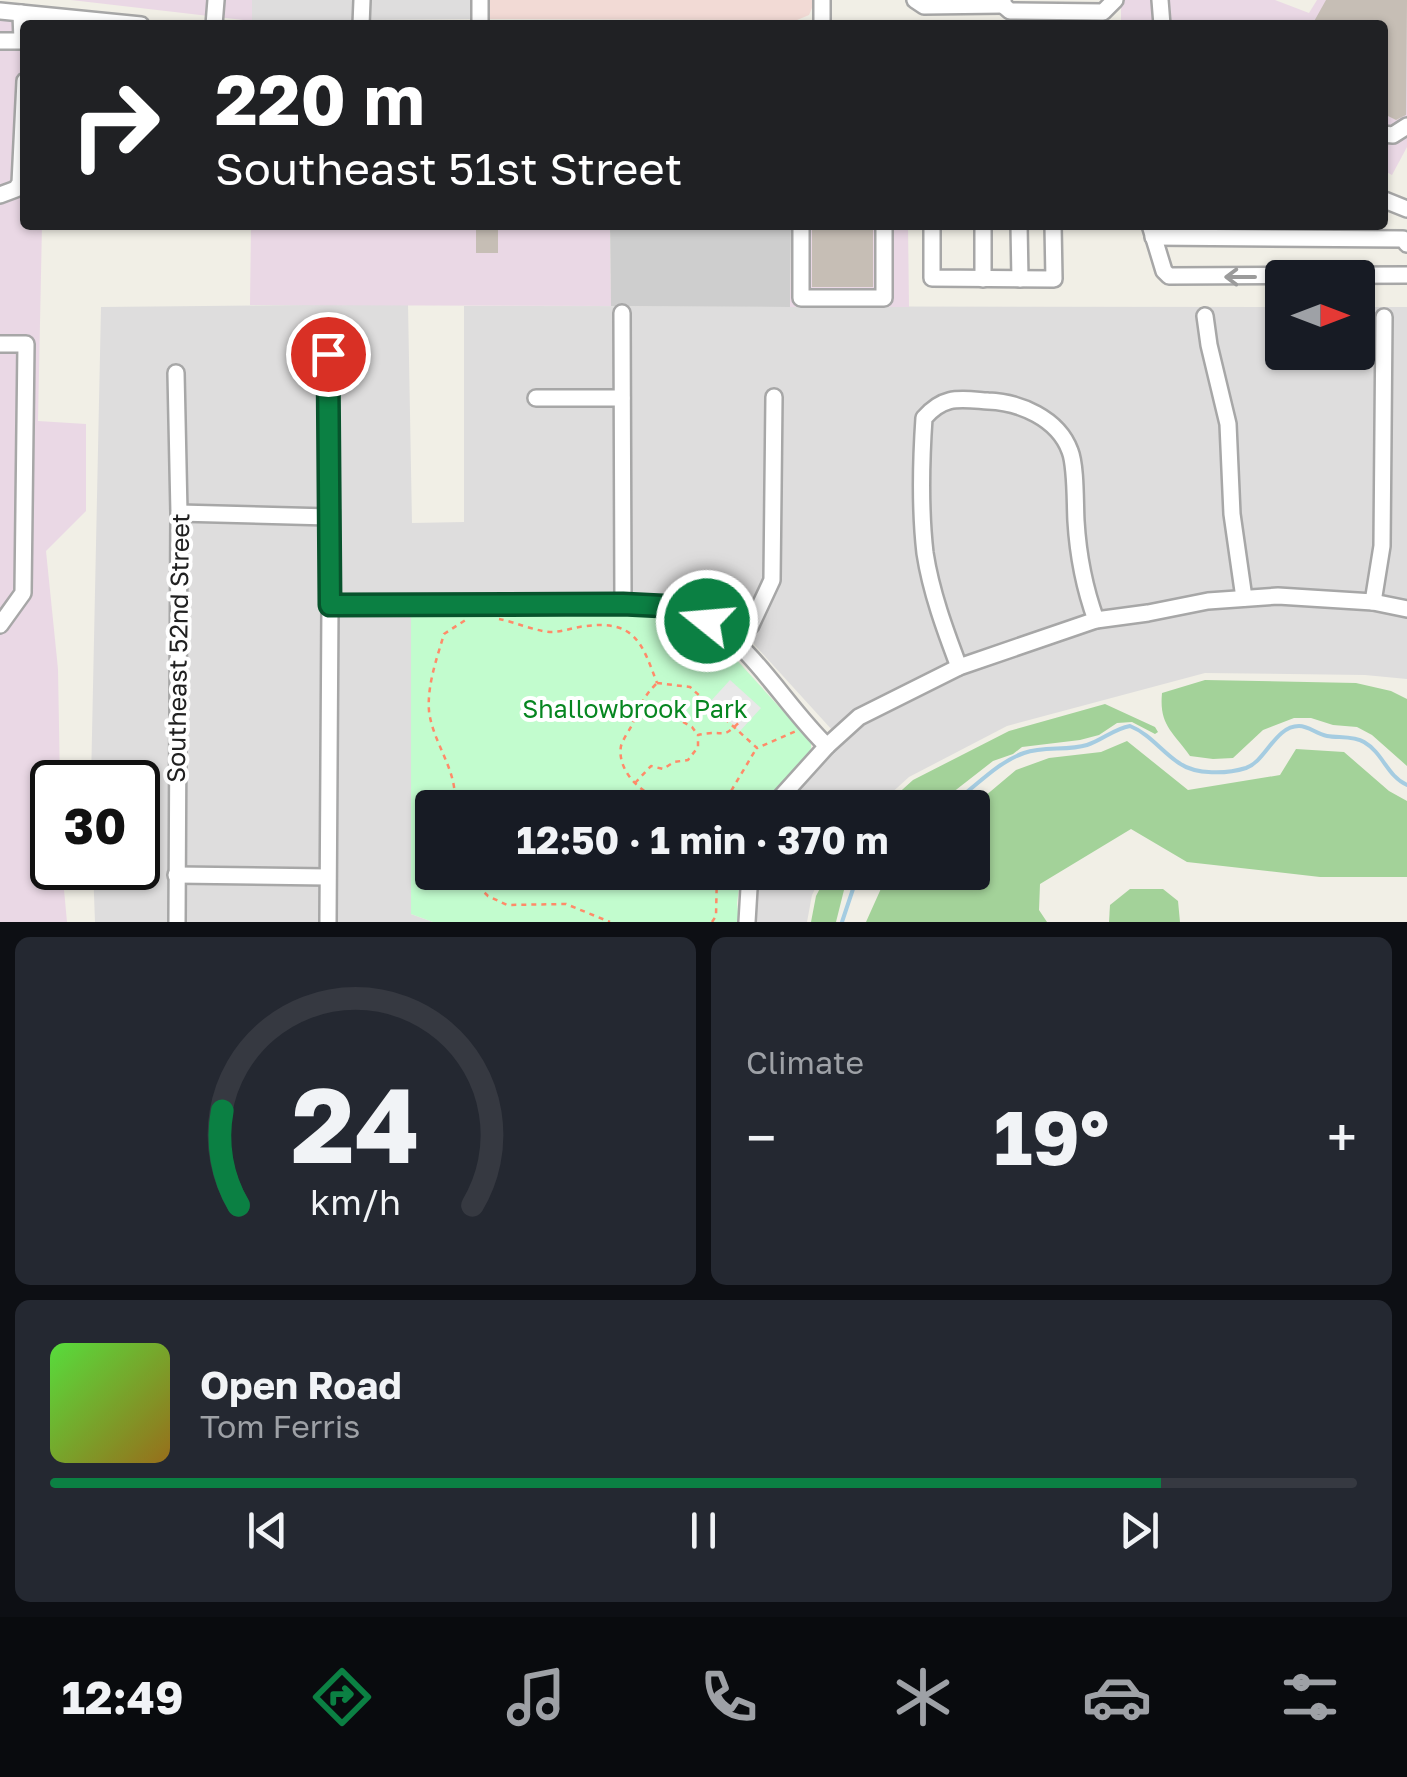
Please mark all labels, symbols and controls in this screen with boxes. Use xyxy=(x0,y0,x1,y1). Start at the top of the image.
text: 220 m xyxy=(215,56,425,140)
icon: right xyxy=(50,60,180,190)
text: Southeast 51st Street xyxy=(215,141,683,195)
north arrow xyxy=(1265,260,1375,370)
map controls xyxy=(1265,260,1375,370)
one-way arrow xyxy=(1224,268,1256,286)
pin xyxy=(286,312,371,397)
icon: arrive xyxy=(301,327,356,382)
street label: Southeast 52nd Street xyxy=(160,513,195,783)
position arrow xyxy=(655,569,759,673)
park label: Shallowbrook Park xyxy=(522,693,748,724)
speed limit sign: 30 xyxy=(30,760,160,890)
text: 12:50 · 1 min · 370 m xyxy=(516,817,889,862)
text: Climate xyxy=(746,1043,864,1081)
text: 24 xyxy=(291,1061,420,1186)
text: 19° xyxy=(994,1091,1109,1182)
text: − xyxy=(746,1104,776,1170)
text: + xyxy=(1327,1104,1357,1170)
text: km/h xyxy=(310,1180,401,1223)
text: Open Road xyxy=(200,1362,402,1407)
text: Tom Ferris xyxy=(200,1407,360,1445)
icon: previous xyxy=(240,1503,295,1558)
icon: pause xyxy=(676,1503,731,1558)
icon: next xyxy=(1112,1503,1167,1558)
icon: directions xyxy=(307,1662,377,1732)
icon: music xyxy=(501,1662,571,1732)
icon: phone xyxy=(694,1662,764,1732)
icon: climate xyxy=(888,1662,958,1732)
icon: car xyxy=(1082,1662,1152,1732)
icon: filters xyxy=(1275,1662,1345,1732)
text: 12:49 xyxy=(62,1670,184,1724)

